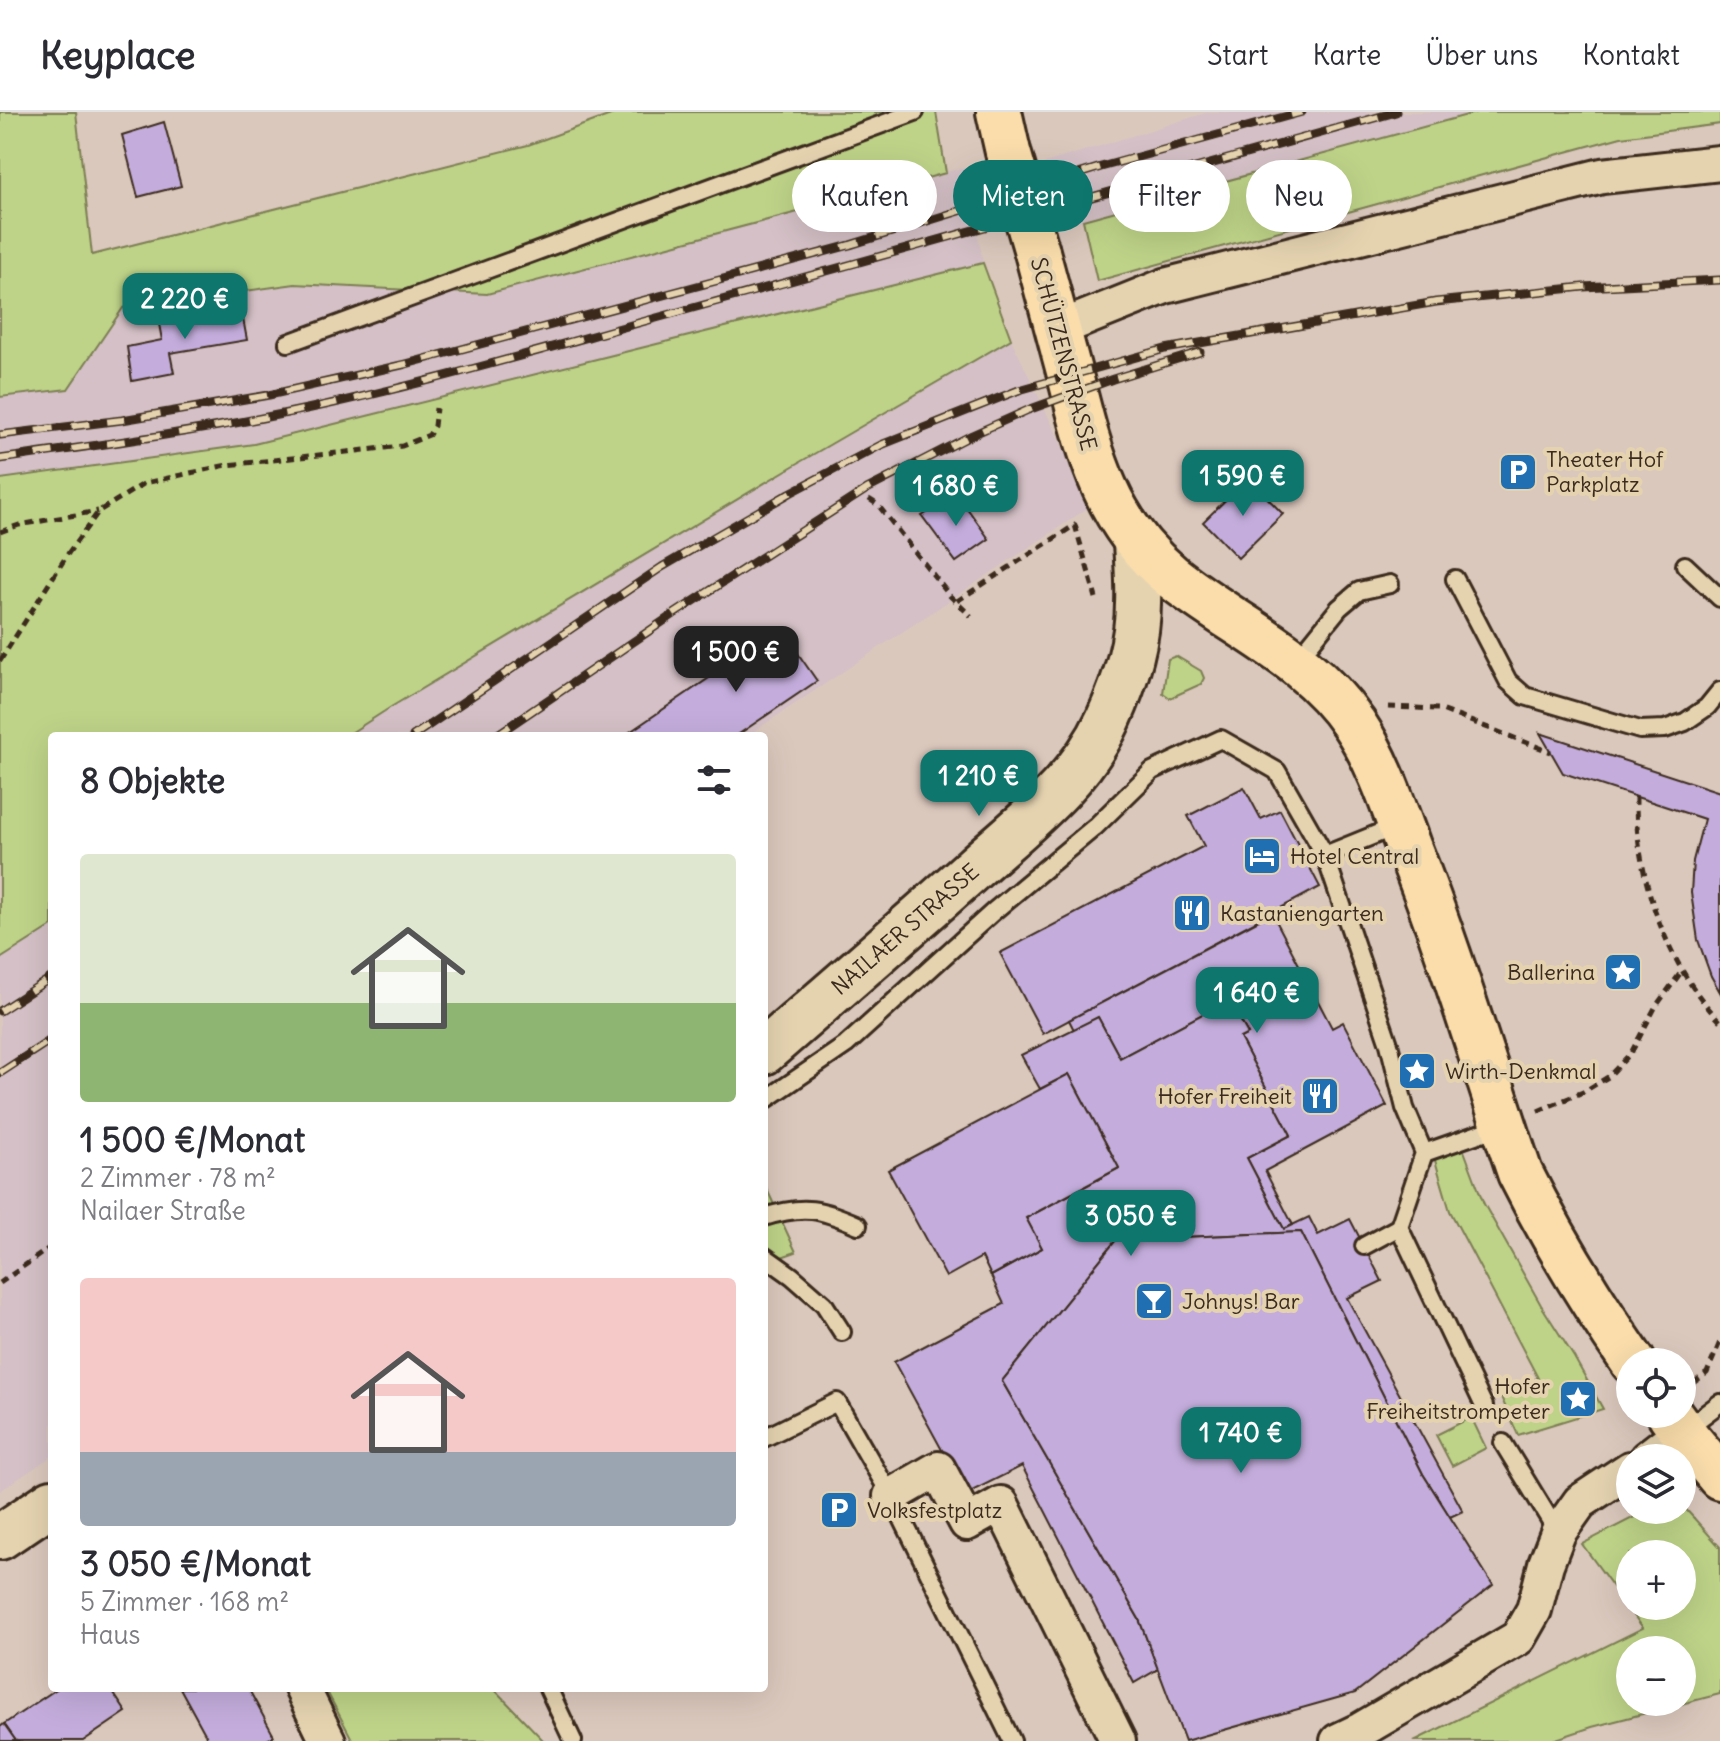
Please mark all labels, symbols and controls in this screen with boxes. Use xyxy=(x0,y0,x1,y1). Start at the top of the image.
text: Keyplace xyxy=(40,32,195,79)
text: Start xyxy=(1207,37,1269,73)
text: Karte xyxy=(1313,37,1381,73)
text: Über uns xyxy=(1425,37,1538,73)
text: Kontakt xyxy=(1582,37,1680,73)
chip: Kaufen xyxy=(792,160,937,232)
chip: Mieten xyxy=(953,160,1093,232)
chip: Filter xyxy=(1109,160,1230,232)
chip: Neu xyxy=(1246,160,1352,232)
street label: SCHÜTZENSTRASSE xyxy=(1025,254,1103,454)
pin: 2 220 € xyxy=(111,273,259,341)
text: 2 220 € xyxy=(141,282,229,315)
place label: Theater Hof Parkplatz xyxy=(1546,445,1664,498)
pin: 1 590 € xyxy=(1169,450,1317,518)
parking icon: Theater Hof Parkplatz xyxy=(1497,451,1539,493)
text: 1 590 € xyxy=(1200,459,1286,492)
pin: 1 680 € xyxy=(882,460,1030,528)
text: 1 680 € xyxy=(913,469,999,502)
pin: 1 500 € xyxy=(662,626,810,694)
text: 1 500 € xyxy=(692,635,780,668)
pin: 1 210 € xyxy=(905,750,1053,818)
icon: filters xyxy=(692,758,736,802)
text: 8 Objekte xyxy=(80,759,225,802)
text: 1 210 € xyxy=(938,759,1020,792)
hotel icon: Hotel Central xyxy=(1241,835,1283,877)
place label: Hotel Central xyxy=(1290,842,1419,870)
street label: NAILAER STRASSE xyxy=(825,857,985,1001)
restaurant icon: Kastaniengarten xyxy=(1171,892,1213,934)
place label: Kastaniengarten xyxy=(1220,899,1384,927)
icon: home xyxy=(336,906,480,1050)
place icon: Ballerina xyxy=(1602,951,1644,993)
place label: Ballerina xyxy=(1507,958,1595,986)
pin: 1 640 € xyxy=(1183,967,1331,1035)
text: 1 640 € xyxy=(1214,976,1300,1009)
place icon: Wirth-Denkmal xyxy=(1396,1050,1438,1092)
place label: Wirth-Denkmal xyxy=(1445,1057,1596,1085)
restaurant icon: Hofer Freiheit xyxy=(1299,1075,1341,1117)
place label: Hofer Freiheit xyxy=(1158,1082,1292,1110)
text: 1 500 €/Monat xyxy=(80,1118,305,1161)
text: 2 Zimmer · 78 m² xyxy=(80,1161,276,1194)
pin: 3 050 € xyxy=(1057,1190,1205,1258)
text: Nailaer Straße xyxy=(80,1194,246,1227)
text: 3 050 € xyxy=(1084,1199,1178,1232)
bar icon: Johnys! Bar xyxy=(1133,1280,1175,1322)
place label: Johnys! Bar xyxy=(1182,1287,1300,1315)
icon: home xyxy=(336,1330,480,1474)
map controls xyxy=(1616,1348,1696,1716)
button: locate xyxy=(1616,1348,1696,1428)
place label: Hofer Freiheitstrompeter xyxy=(1366,1372,1550,1425)
place icon: Hofer Freiheitstrompeter xyxy=(1557,1378,1599,1420)
pin: 1 740 € xyxy=(1167,1407,1315,1475)
text: 1 740 € xyxy=(1199,1416,1283,1449)
button: layers xyxy=(1616,1444,1696,1524)
parking icon: Volksfestplatz xyxy=(818,1489,860,1531)
place label: Volksfestplatz xyxy=(867,1496,1002,1524)
button: + xyxy=(1616,1540,1696,1620)
text: 3 050 €/Monat xyxy=(80,1542,311,1585)
text: 5 Zimmer · 168 m² xyxy=(80,1585,289,1618)
text: Haus xyxy=(80,1618,140,1651)
button: − xyxy=(1616,1636,1696,1716)

